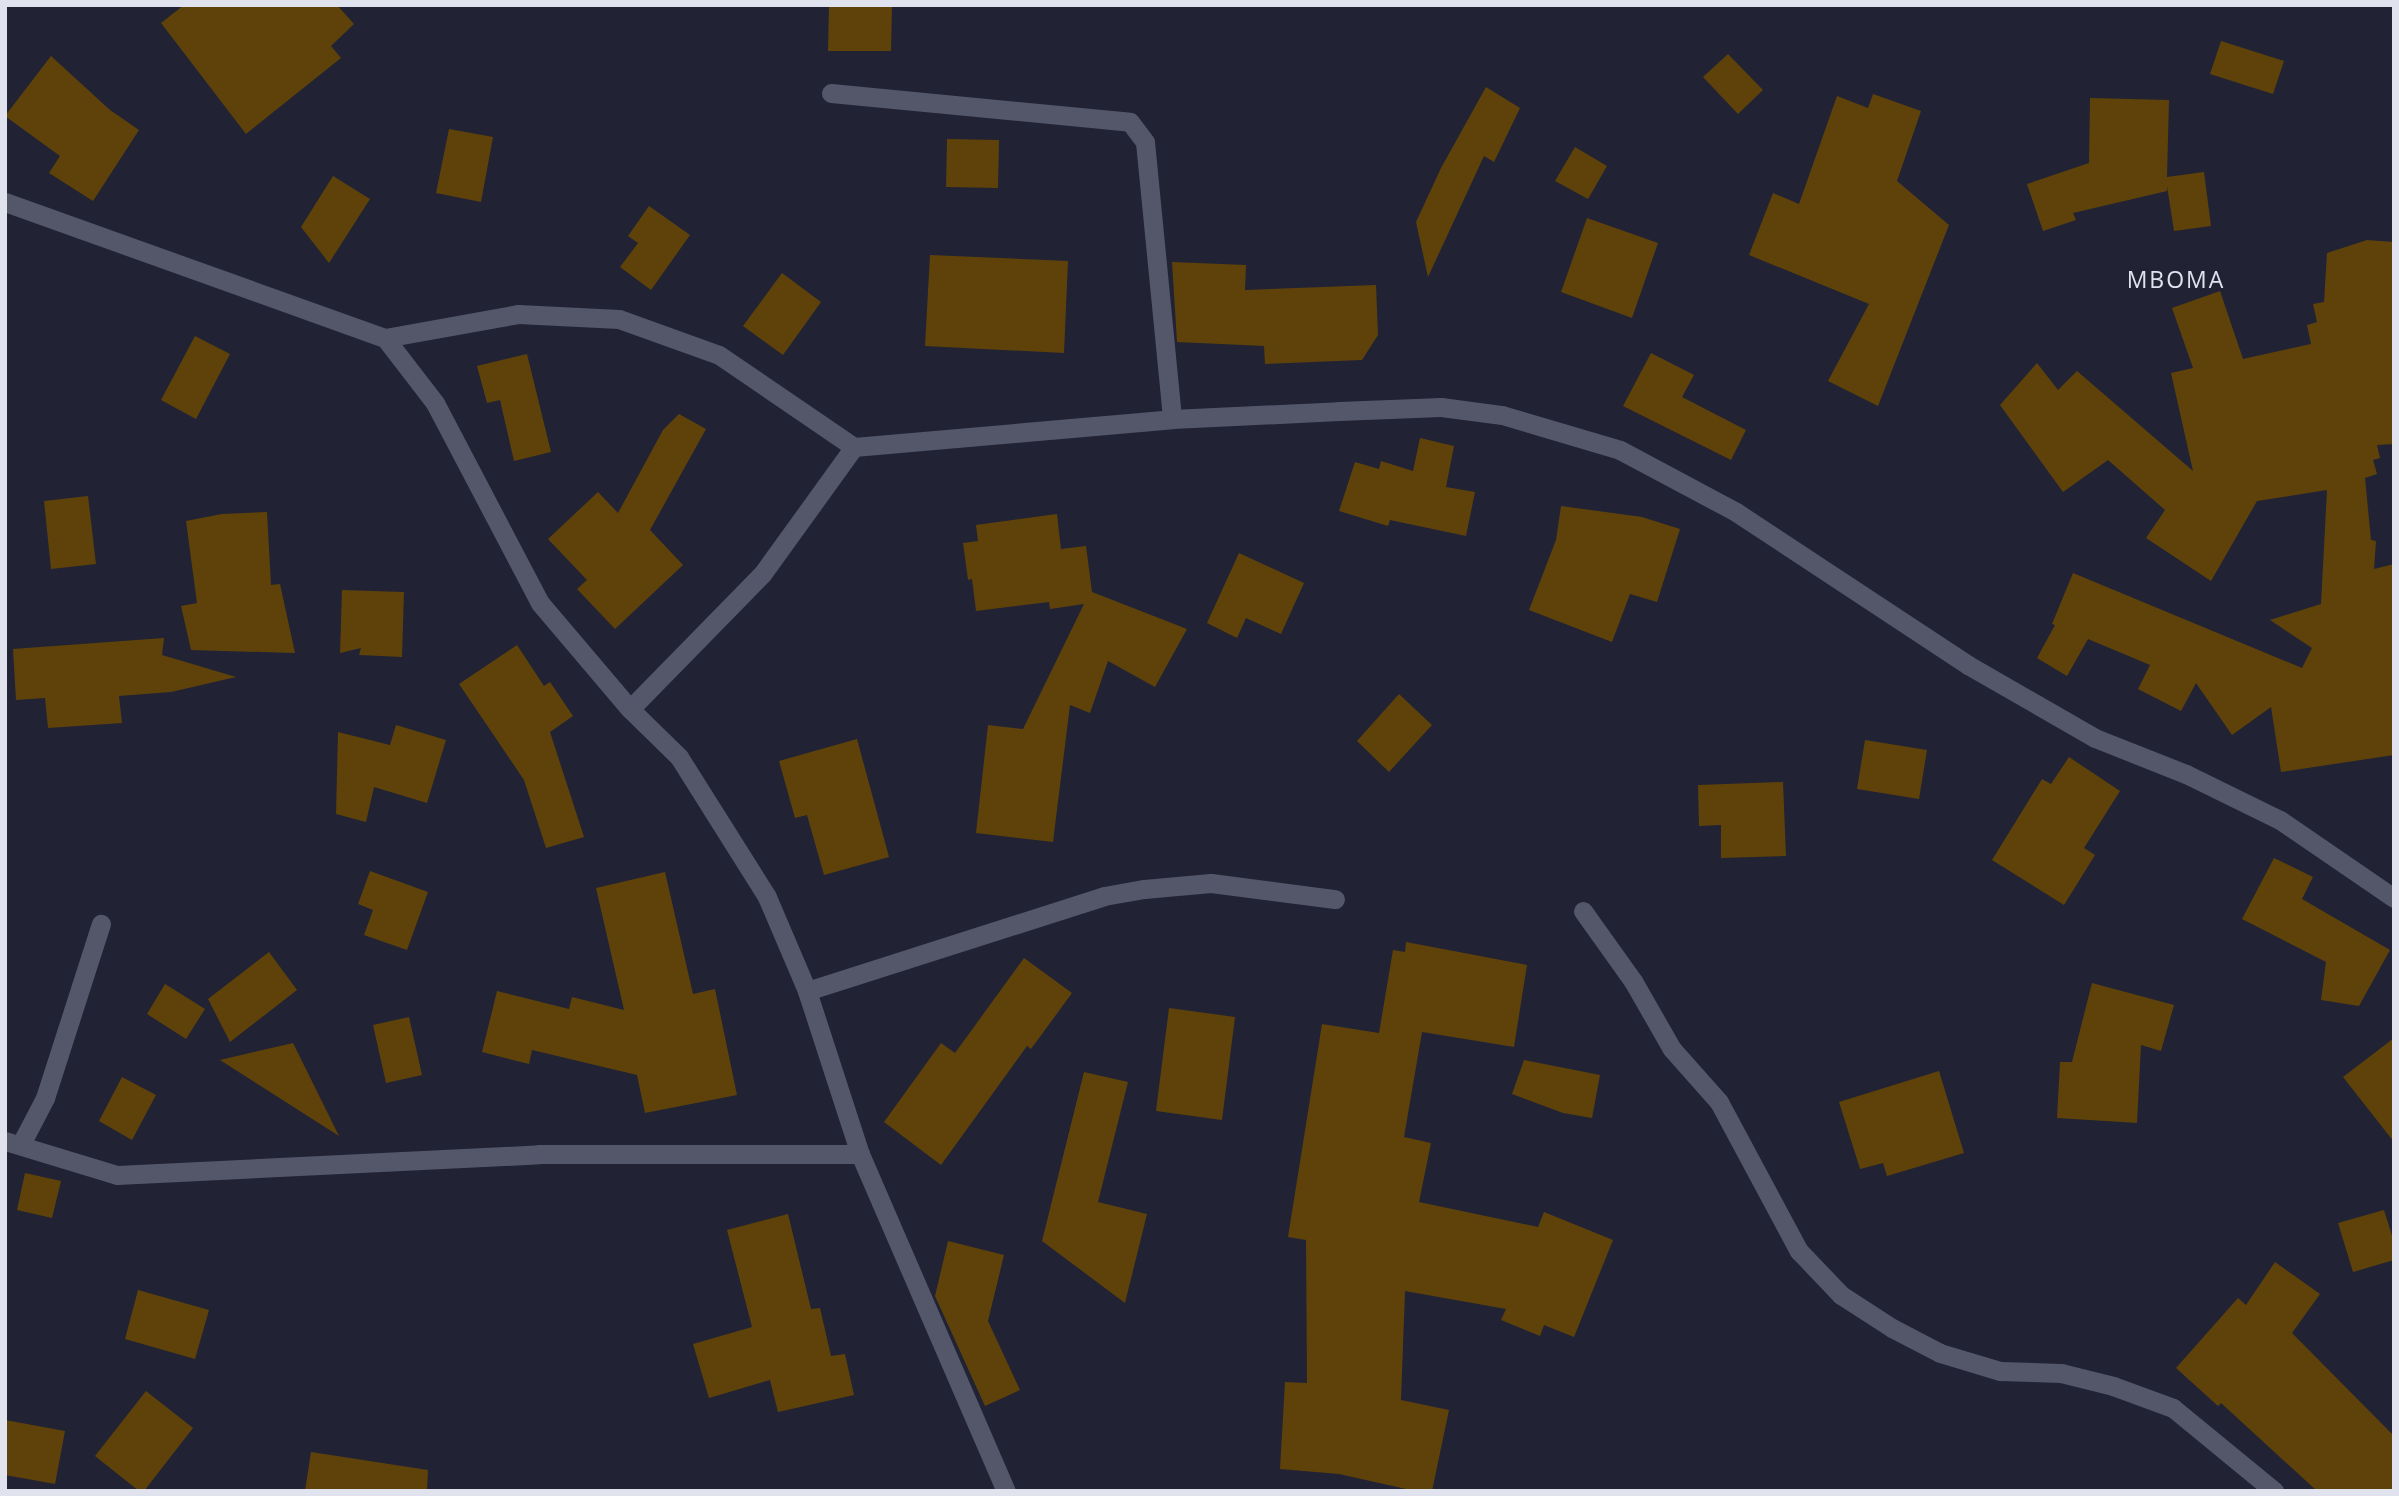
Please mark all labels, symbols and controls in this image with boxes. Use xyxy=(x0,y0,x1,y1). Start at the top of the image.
district label: MBOMA xyxy=(2127,265,2225,293)

